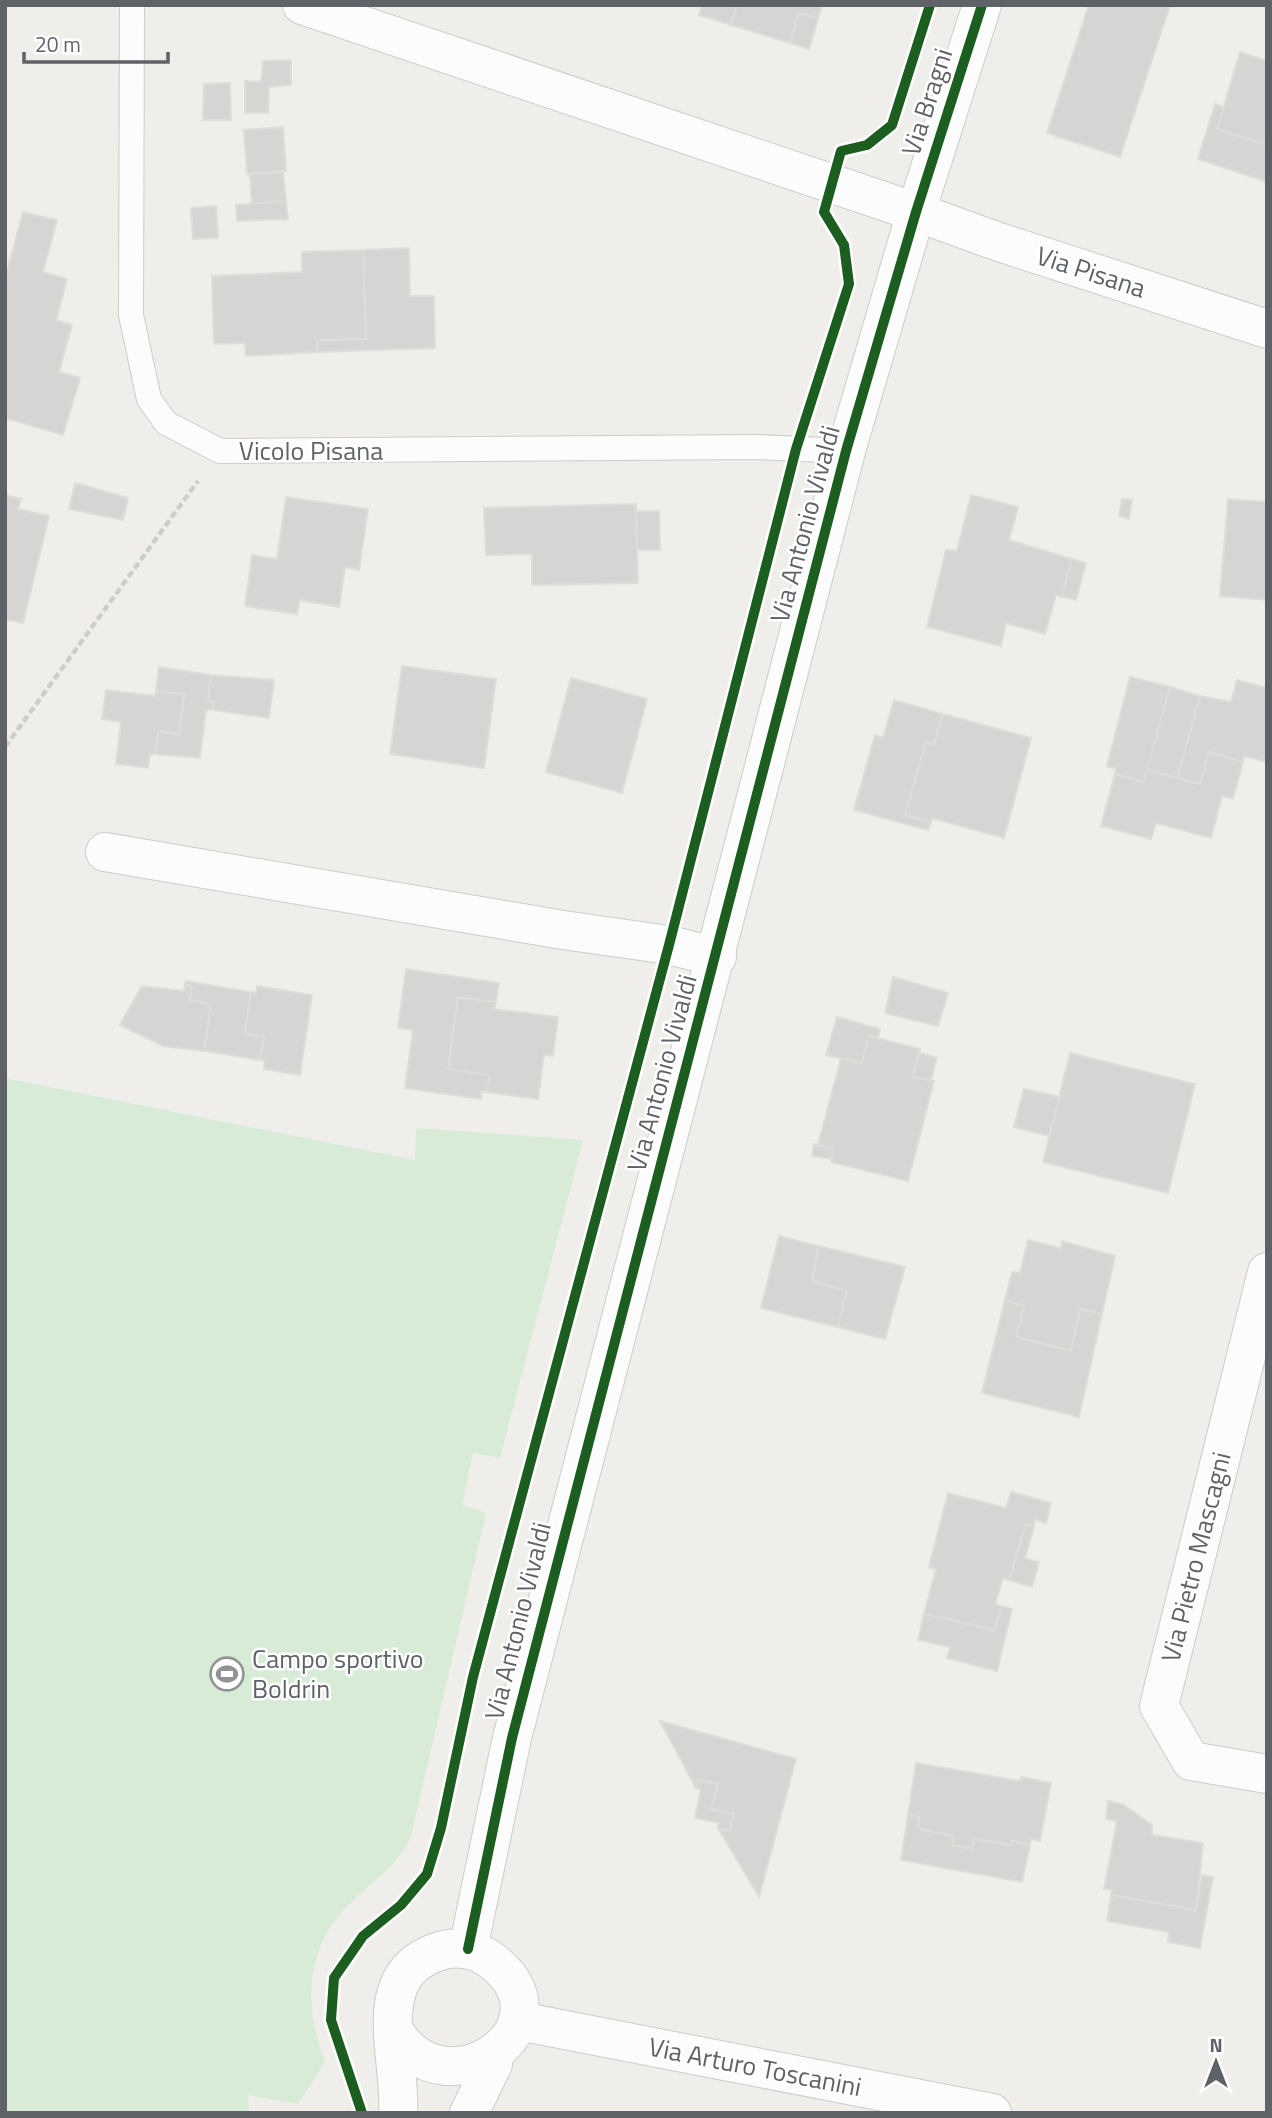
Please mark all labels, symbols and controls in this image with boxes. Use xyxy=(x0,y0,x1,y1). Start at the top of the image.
scale bar xyxy=(24,21,168,65)
text: 20 m xyxy=(35,28,81,60)
street label: Via Bragni xyxy=(891,43,962,160)
street label: Via Pisana xyxy=(1031,236,1151,307)
street label: Via Antonio Vivaldi xyxy=(759,421,850,627)
street label: Vicolo Pisana xyxy=(239,431,383,470)
street label: Via Antonio Vivaldi xyxy=(616,970,707,1176)
street label: Via Pietro Mascagni xyxy=(1151,1448,1240,1666)
street label: Via Antonio Vivaldi xyxy=(474,1518,561,1724)
place label: Campo sportivo Boldrin xyxy=(252,1639,423,1708)
sports icon: Campo sportivo Boldrin xyxy=(208,1655,246,1693)
street label: Via Arturo Toscanini xyxy=(645,2027,865,2106)
north arrow xyxy=(1181,2027,1251,2097)
text: N xyxy=(1209,2030,1223,2059)

